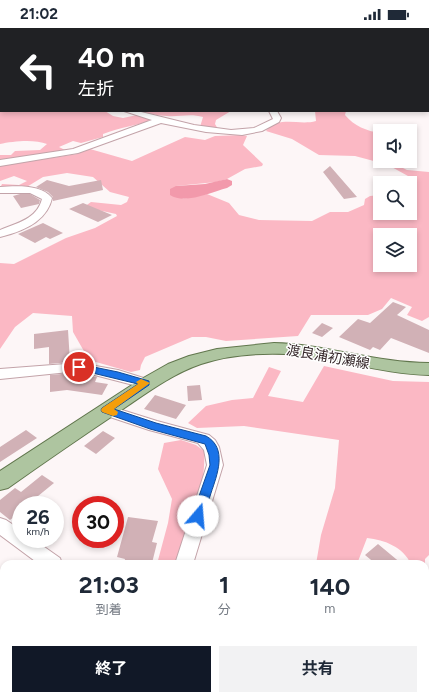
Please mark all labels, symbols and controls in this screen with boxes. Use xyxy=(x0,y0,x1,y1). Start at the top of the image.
text: 21:02 xyxy=(20,5,58,23)
text: 40 m xyxy=(78,40,145,74)
icon: left xyxy=(12,44,64,96)
text: 左折 xyxy=(78,78,114,100)
map controls xyxy=(373,124,417,272)
button: sound xyxy=(373,124,417,168)
button: search xyxy=(373,176,417,220)
button: layers xyxy=(373,228,417,272)
street label: 渡良浦初瀬線 xyxy=(285,341,371,373)
pin xyxy=(62,350,96,384)
icon: arrive xyxy=(68,356,90,378)
position arrow xyxy=(177,495,219,537)
speed limit sign: 30 xyxy=(72,496,124,548)
text: 26 xyxy=(26,505,50,529)
text: km/h xyxy=(27,525,49,538)
text: 21:03 xyxy=(79,570,139,599)
text: 1 xyxy=(219,570,229,599)
text: 140 xyxy=(309,572,350,601)
text: m xyxy=(324,601,335,616)
text: 到着 xyxy=(96,602,122,617)
text: 分 xyxy=(218,602,231,617)
button: 終了 xyxy=(12,646,211,692)
button: 共有 xyxy=(219,646,417,692)

